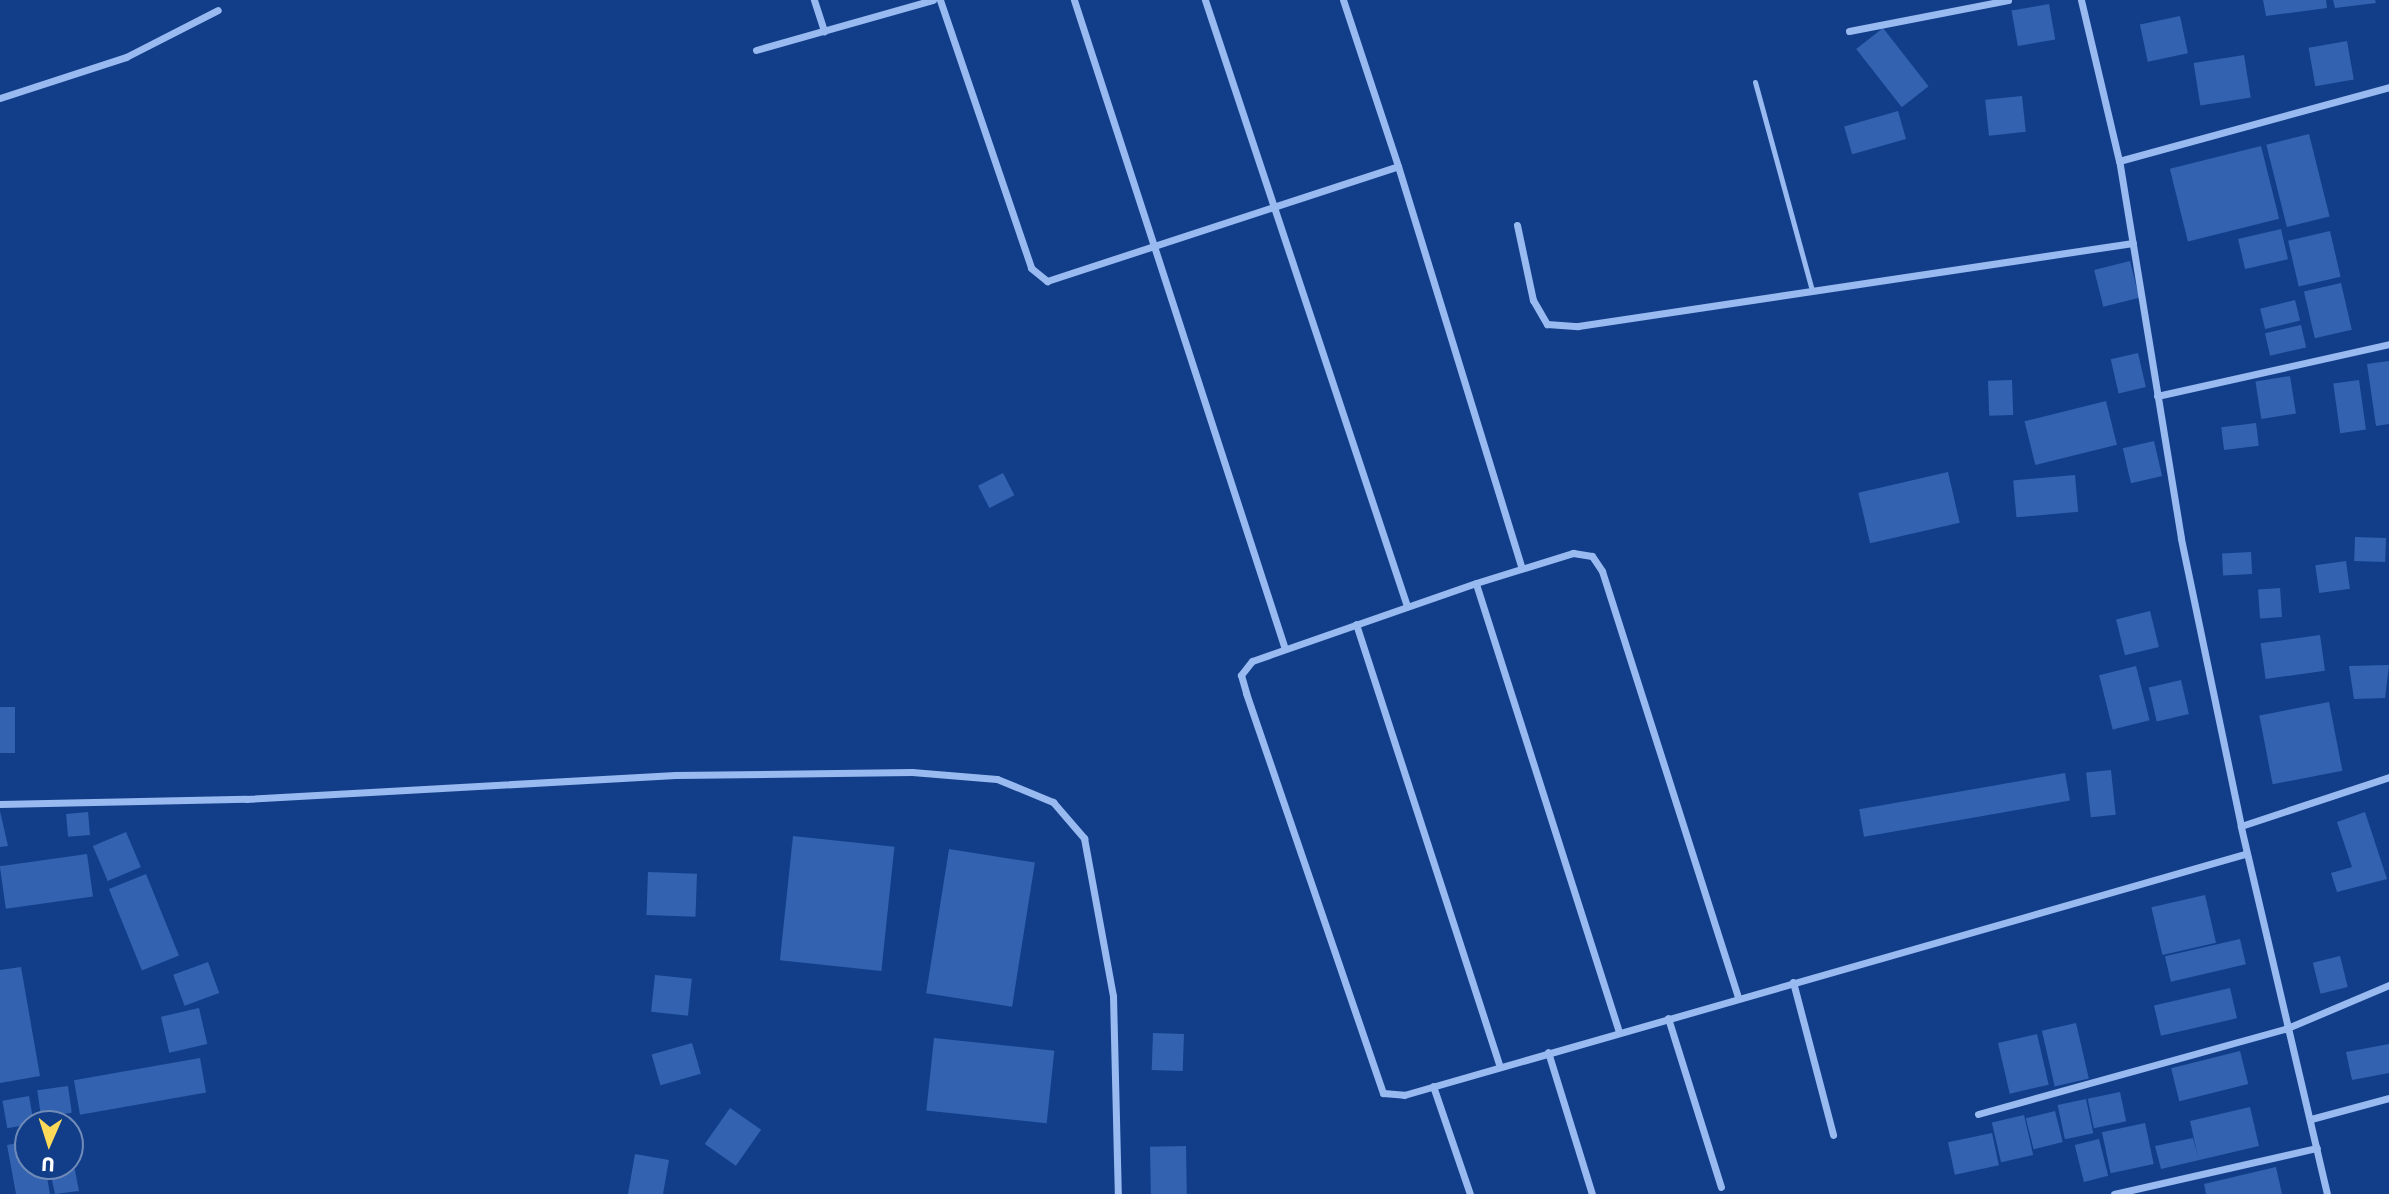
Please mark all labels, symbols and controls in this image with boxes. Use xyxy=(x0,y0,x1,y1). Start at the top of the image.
north arrow xyxy=(14,1110,84,1180)
text: U xyxy=(41,1151,55,1178)

